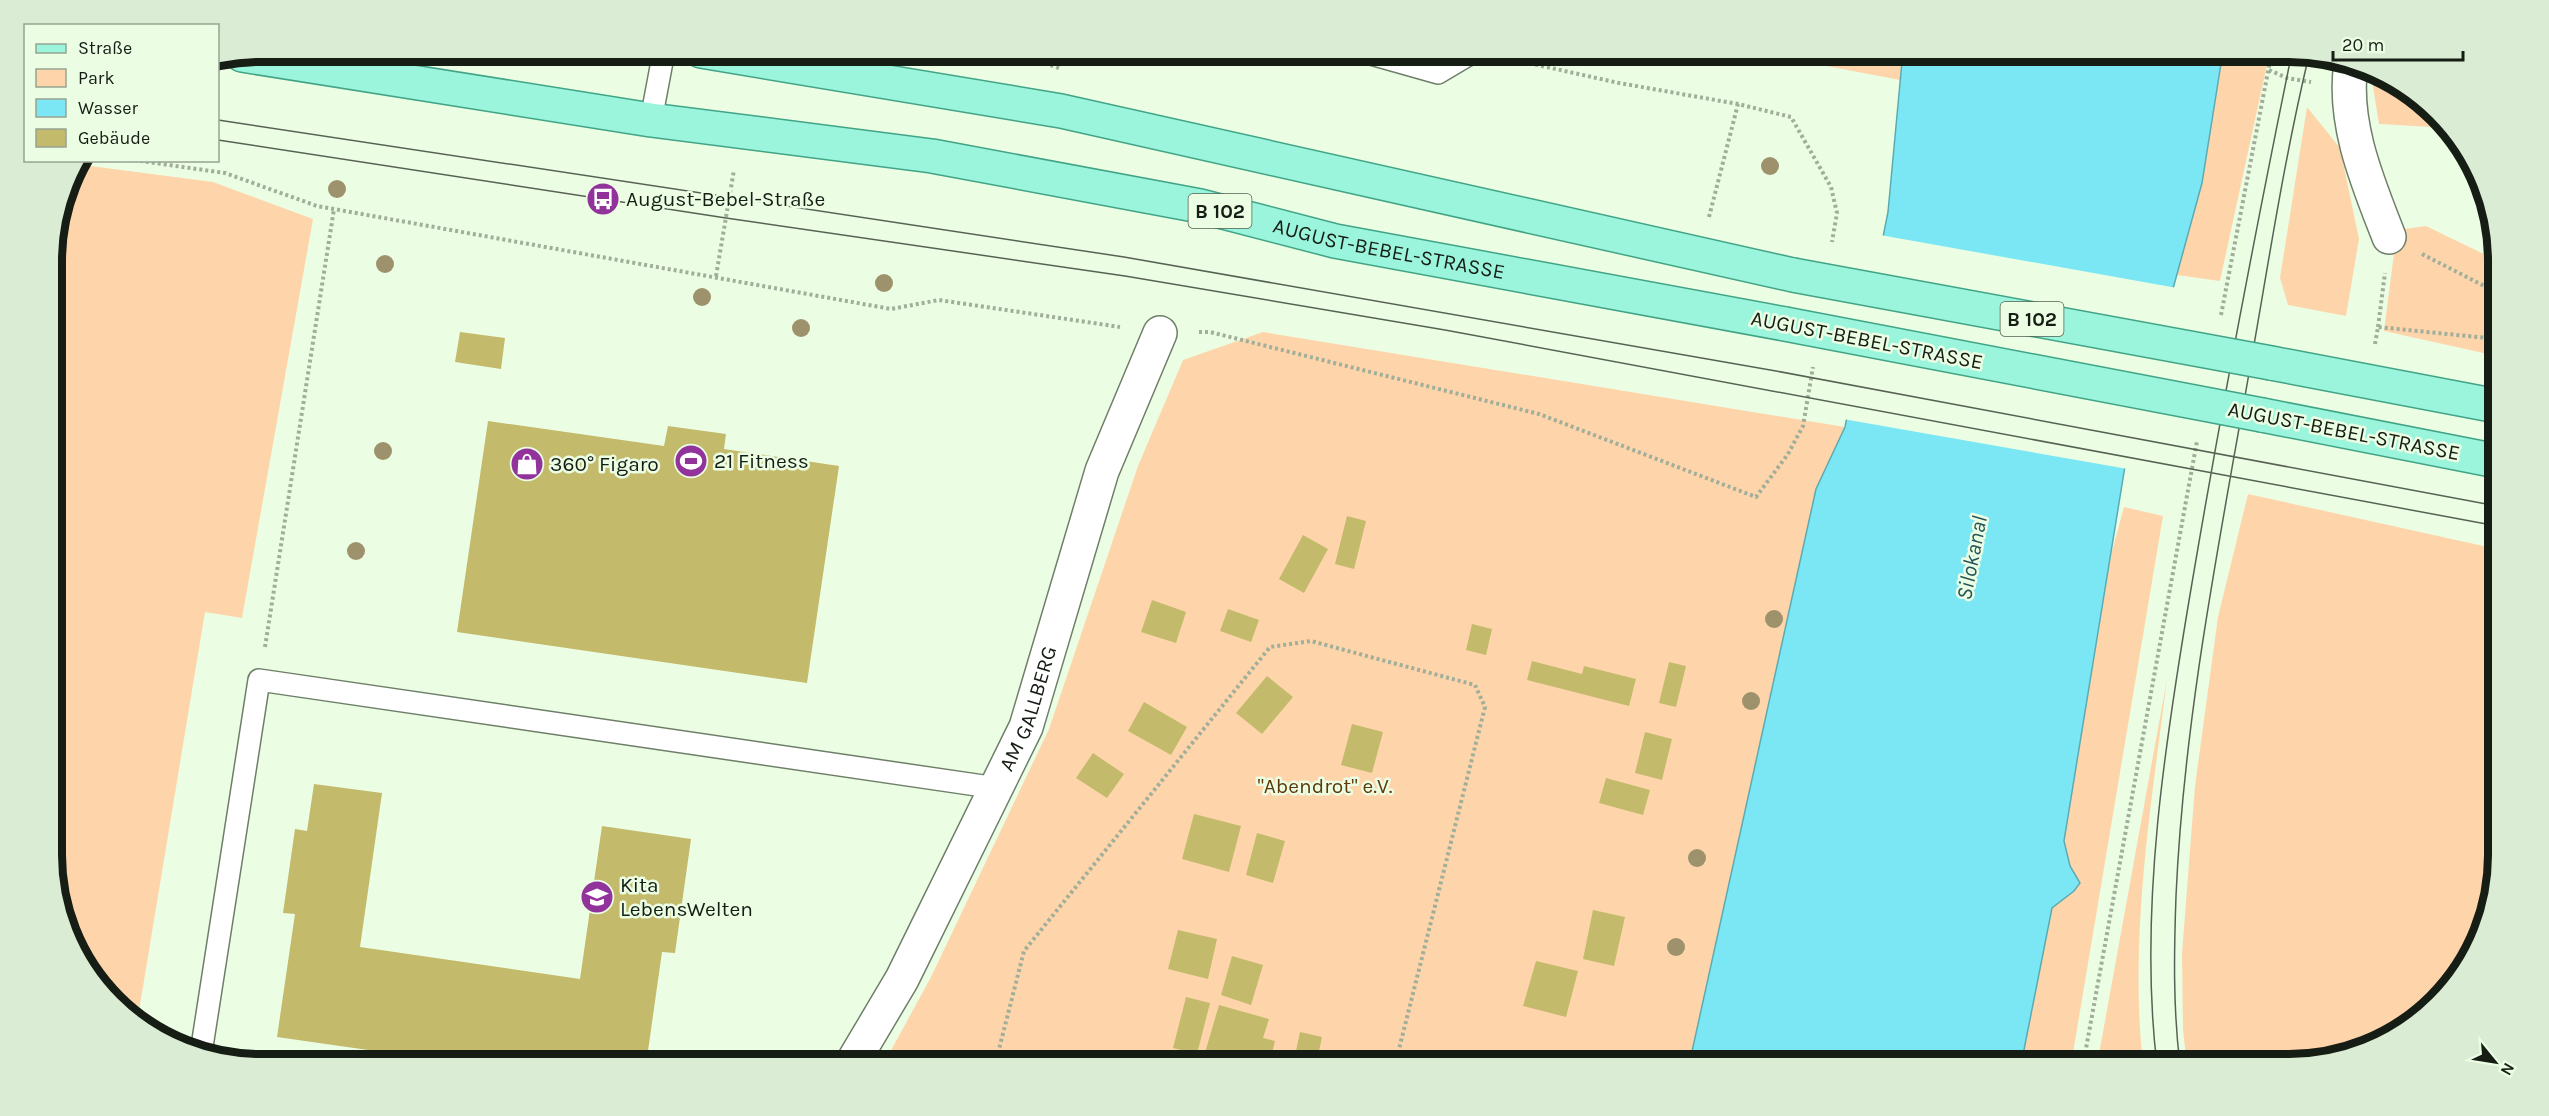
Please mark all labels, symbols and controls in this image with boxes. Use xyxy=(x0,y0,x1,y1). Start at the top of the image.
legend xyxy=(24,24,219,162)
scale bar xyxy=(2333,24,2464,62)
text: 20 m xyxy=(2342,34,2384,56)
text: Straße xyxy=(78,37,132,59)
text: Park xyxy=(78,67,115,89)
text: Wasser xyxy=(78,97,139,119)
text: Gebäude xyxy=(78,127,150,149)
bus stop icon: August-Bebel-Straße xyxy=(585,181,621,217)
place label: August-Bebel-Straße xyxy=(626,187,825,211)
road number: B 102 xyxy=(1188,194,1252,228)
street label: AUGUST-BEBEL-STRASSE xyxy=(1271,213,1507,284)
road number: B 102 xyxy=(2000,302,2064,336)
street label: AUGUST-BEBEL-STRASSE xyxy=(1749,306,1985,374)
street label: AUGUST-BEBEL-STRASSE xyxy=(2226,397,2462,465)
sports icon: 21 Fitness xyxy=(673,443,709,479)
shop icon: 360° Figaro xyxy=(509,446,545,482)
place label: 21 Fitness xyxy=(714,449,809,473)
place label: 360° Figaro xyxy=(550,452,659,476)
water label: Silokanal xyxy=(1951,514,1993,602)
street label: AM GALLBERG xyxy=(994,643,1061,775)
park label: "Abendrot" e.V. xyxy=(1257,774,1393,798)
place label: Kita LebensWelten xyxy=(620,873,753,921)
school or university icon: Kita LebensWelten xyxy=(579,879,615,915)
north arrow xyxy=(2465,1032,2525,1092)
text: N xyxy=(2496,1060,2519,1079)

